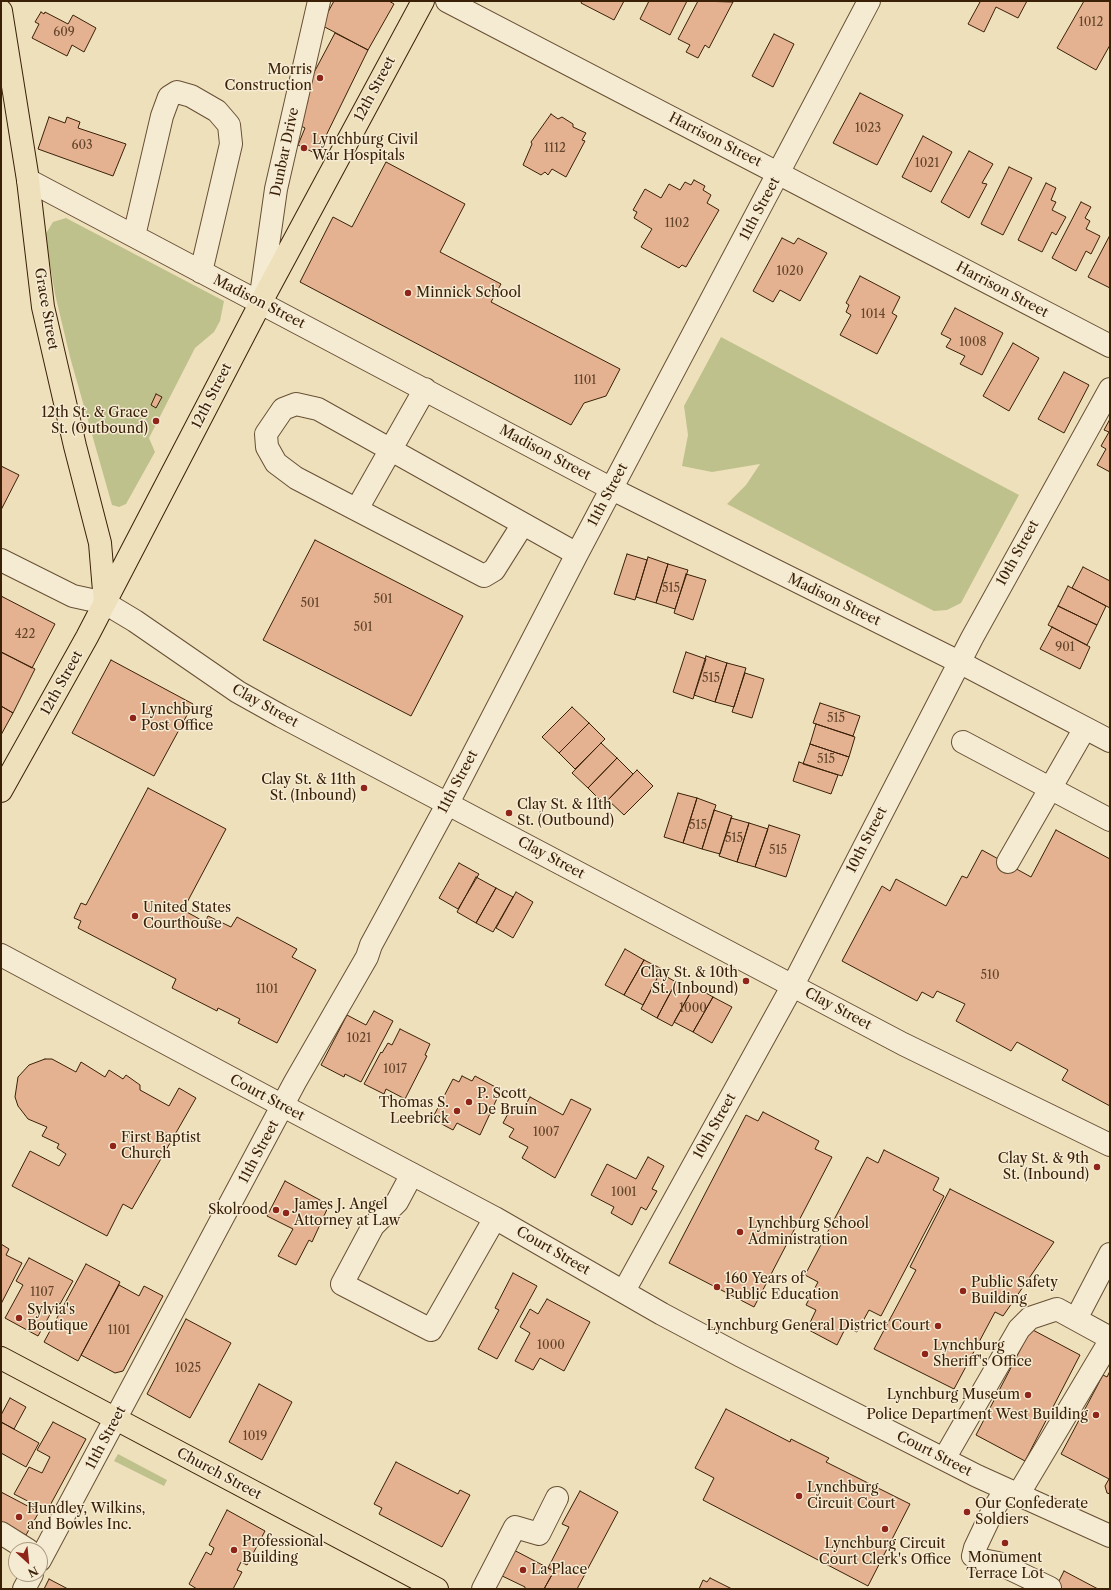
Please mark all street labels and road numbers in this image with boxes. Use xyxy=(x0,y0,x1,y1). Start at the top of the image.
street label: 12th Street xyxy=(351,54,399,124)
street label: Dunbar Drive xyxy=(267,106,303,198)
street label: Harrison Street xyxy=(666,109,764,171)
street label: 11th Street xyxy=(736,175,784,243)
street label: Harrison Street xyxy=(953,259,1051,321)
street label: Grace Street xyxy=(31,267,61,351)
street label: Madison Street xyxy=(210,272,308,332)
street label: 12th Street xyxy=(188,361,236,431)
street label: Madison Street xyxy=(496,422,594,484)
street label: 11th Street xyxy=(584,461,632,529)
street label: 10th Street xyxy=(993,517,1043,589)
street label: Madison Street xyxy=(785,570,883,630)
street label: 12th Street xyxy=(37,648,87,718)
street label: Clay Street xyxy=(229,681,301,731)
street label: 11th Street xyxy=(434,748,482,816)
street label: 10th Street xyxy=(843,804,891,876)
street label: Clay Street xyxy=(515,833,587,883)
street label: Clay Street xyxy=(802,984,874,1034)
street label: Court Street xyxy=(227,1071,307,1125)
street label: 10th Street xyxy=(690,1090,740,1162)
street label: 11th Street xyxy=(235,1118,283,1186)
street label: Court Street xyxy=(513,1223,593,1279)
street label: 11th Street xyxy=(82,1404,130,1472)
street label: Court Street xyxy=(894,1428,974,1480)
street label: Church Street xyxy=(174,1445,264,1503)

